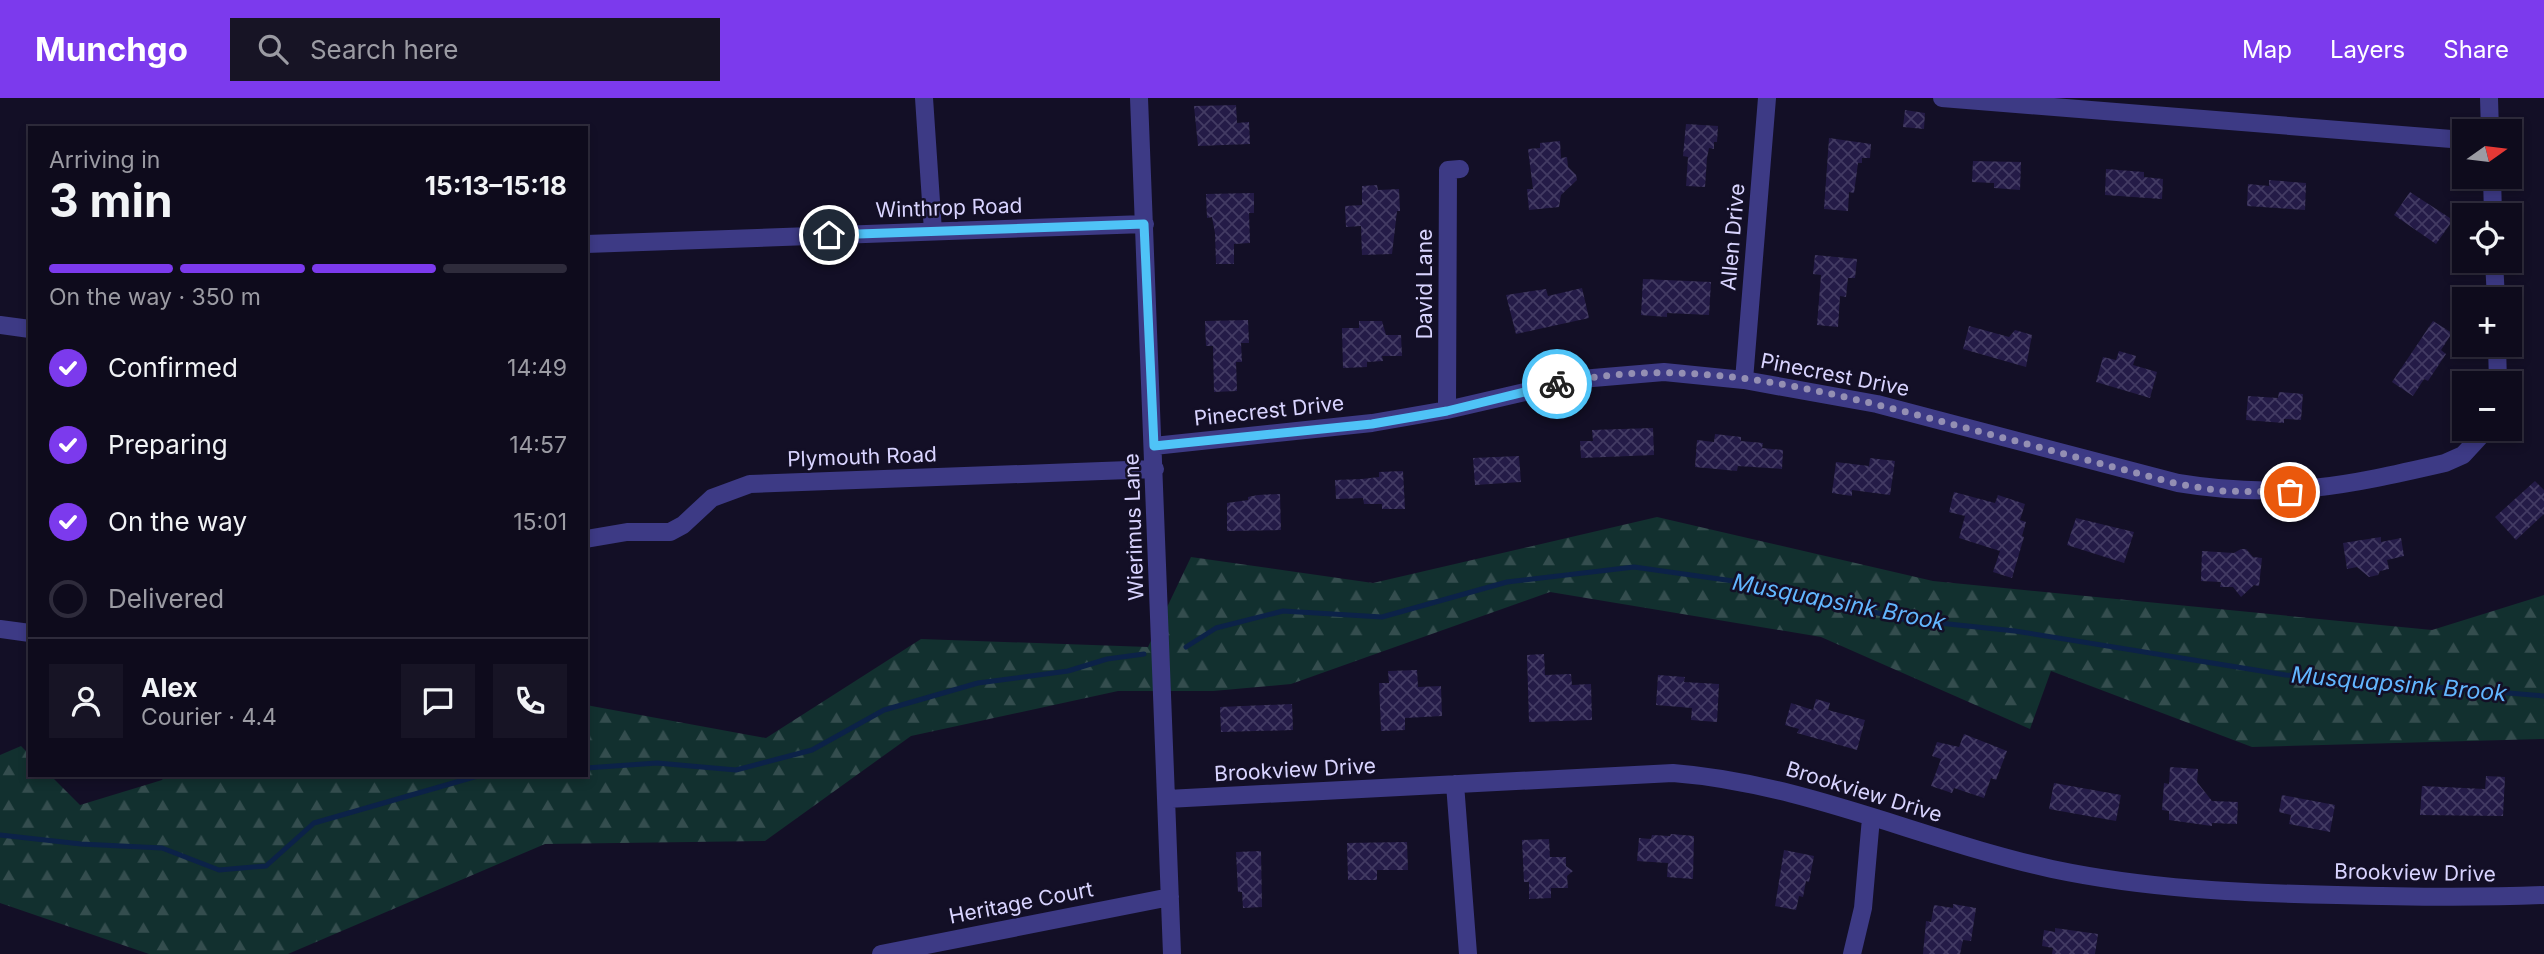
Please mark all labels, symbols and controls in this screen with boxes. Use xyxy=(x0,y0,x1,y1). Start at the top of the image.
search box xyxy=(230,18,720,81)
text: Munchgo xyxy=(35,29,188,69)
icon: search xyxy=(254,30,292,68)
text: Search here xyxy=(310,34,459,65)
text: Map xyxy=(2242,35,2292,64)
text: Layers xyxy=(2330,35,2405,64)
text: Share xyxy=(2443,35,2509,64)
north arrow xyxy=(2452,119,2522,189)
map controls xyxy=(2452,119,2522,441)
text: Arriving in xyxy=(49,146,160,174)
text: 15:13–15:18 xyxy=(425,170,567,201)
text: 3 min xyxy=(49,172,173,228)
street label: Allen Drive xyxy=(1715,182,1750,292)
street label: Winthrop Road xyxy=(875,192,1023,223)
button: locate xyxy=(2452,203,2522,273)
pin xyxy=(799,205,859,265)
icon: home xyxy=(810,216,848,254)
street label: David Lane xyxy=(1412,229,1437,339)
text: On the way · 350 m xyxy=(49,283,261,311)
button: + xyxy=(2452,287,2522,357)
street label: Pinecrest Drive xyxy=(1759,348,1912,401)
icon: check xyxy=(49,349,87,387)
courier xyxy=(1522,349,1592,419)
text: Confirmed xyxy=(108,352,238,383)
text: 14:49 xyxy=(507,354,567,382)
icon: bike xyxy=(1538,365,1576,403)
button: − xyxy=(2452,371,2522,441)
street label: Pinecrest Drive xyxy=(1193,390,1345,431)
icon: check xyxy=(49,426,87,464)
text: Preparing xyxy=(108,429,228,460)
text: 14:57 xyxy=(509,431,567,459)
street label: Plymouth Road xyxy=(787,441,937,472)
street label: Wierimus Lane xyxy=(1118,453,1149,601)
pin xyxy=(2260,462,2320,522)
icon: bag xyxy=(2271,473,2309,511)
icon: check xyxy=(49,503,87,541)
text: On the way xyxy=(108,506,247,537)
text: 15:01 xyxy=(513,508,567,536)
water label: Musquapsink Brook xyxy=(1730,568,1948,636)
text: Delivered xyxy=(108,583,224,614)
water label: Musquapsink Brook xyxy=(2290,661,2508,707)
button: person xyxy=(49,664,123,738)
button: chat xyxy=(401,664,475,738)
button: phone xyxy=(493,664,567,738)
text: Alex xyxy=(141,672,198,703)
text: Courier · 4.4 xyxy=(141,703,277,731)
street label: Brookview Drive xyxy=(1213,753,1377,786)
street label: Brookview Drive xyxy=(1783,756,1945,827)
street label: Brookview Drive xyxy=(2334,859,2496,886)
street label: Heritage Court xyxy=(947,876,1095,929)

